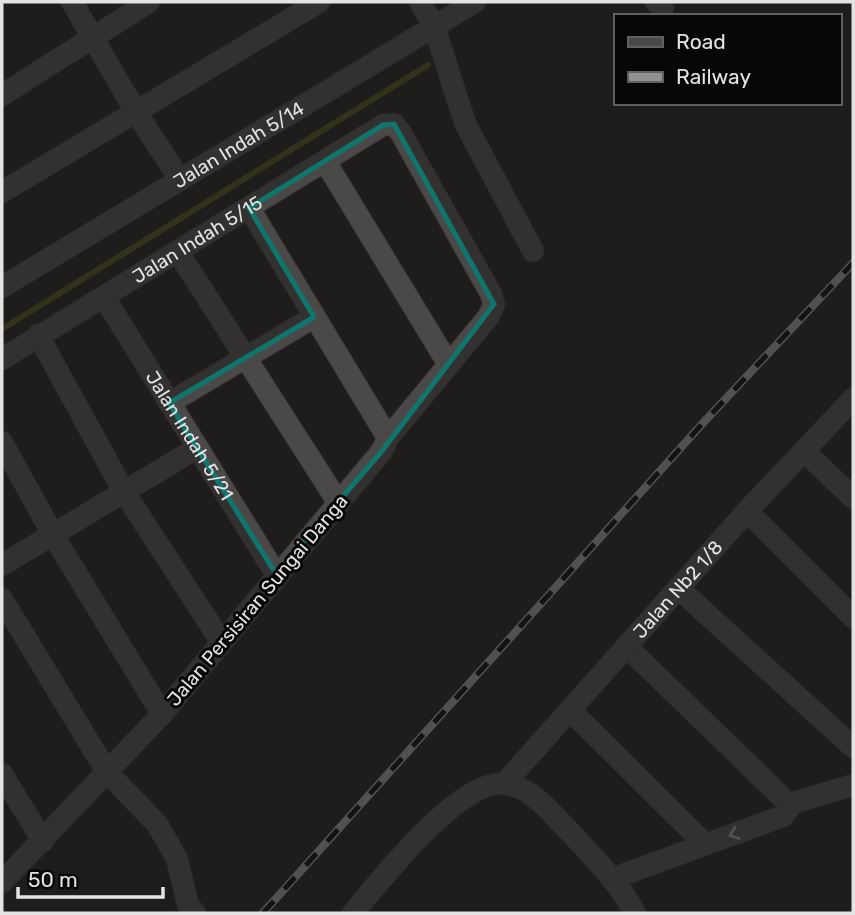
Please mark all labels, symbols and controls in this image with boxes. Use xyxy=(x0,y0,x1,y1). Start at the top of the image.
legend xyxy=(614,14,841,105)
text: Road xyxy=(676,29,726,54)
text: Railway xyxy=(676,64,751,89)
street label: Jalan Indah 5/14 xyxy=(169,97,308,193)
street label: Jalan Indah 5/15 xyxy=(128,191,267,288)
street label: Jalan Indah 5/21 xyxy=(141,367,238,505)
street label: Jalan Persisiran Sungai Danga xyxy=(162,490,353,711)
street label: Jalan Nb2 1/8 xyxy=(628,536,727,643)
one-way arrow xyxy=(729,826,741,840)
scale bar xyxy=(18,856,163,900)
text: 50 m xyxy=(28,867,78,892)

